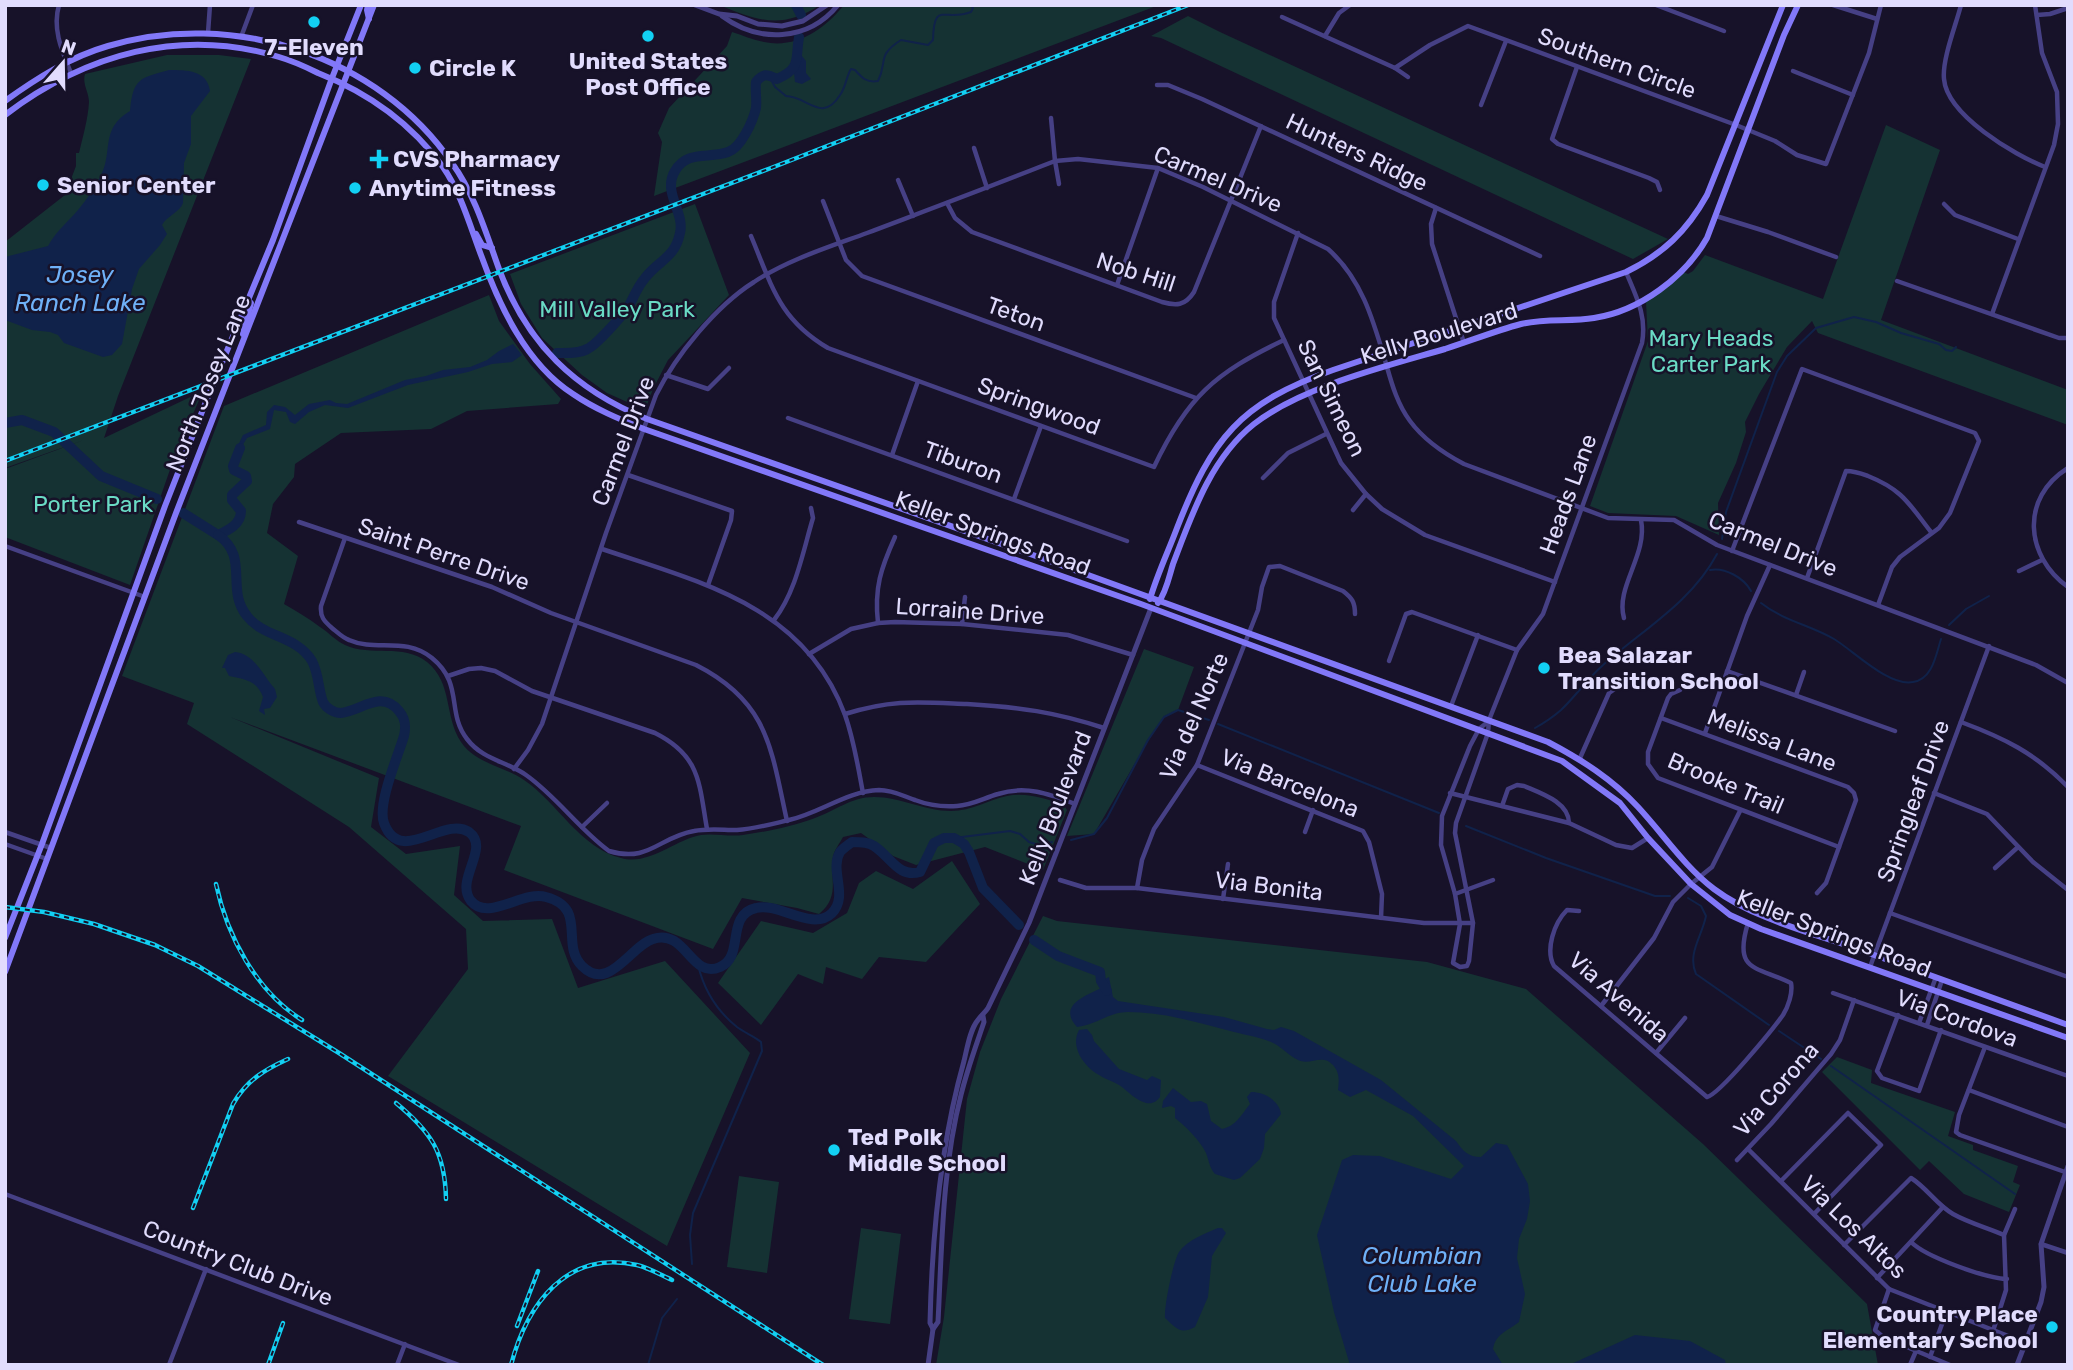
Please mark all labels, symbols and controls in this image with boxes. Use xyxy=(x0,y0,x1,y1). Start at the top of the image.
marker: 7-Eleven xyxy=(306,14,322,30)
street label: Southern Circle xyxy=(1534,21,1700,105)
north arrow xyxy=(28,28,98,98)
marker: United States Post Office xyxy=(640,28,656,44)
place label: 7-Eleven xyxy=(264,33,364,61)
text: N xyxy=(58,34,79,61)
place label: United States Post Office xyxy=(569,47,727,101)
place label: Circle K xyxy=(429,54,517,82)
marker: Circle K xyxy=(407,60,423,76)
street label: Hunters Ridge xyxy=(1282,107,1432,197)
street label: Carmel Drive xyxy=(1150,139,1286,219)
place label: CVS Pharmacy xyxy=(393,145,561,173)
marker: CVS Pharmacy xyxy=(371,151,387,167)
place label: Senior Center xyxy=(57,171,216,199)
place label: Anytime Fitness xyxy=(369,174,556,202)
marker: Senior Center xyxy=(35,177,51,193)
marker: Anytime Fitness xyxy=(347,180,363,196)
street label: Nob Hill xyxy=(1093,246,1179,298)
water label: Josey Ranch Lake xyxy=(15,261,145,317)
street label: North Josey Lane xyxy=(160,290,256,476)
street label: Teton xyxy=(983,291,1049,337)
park label: Mill Valley Park xyxy=(539,295,695,323)
street label: Kelly Boulevard xyxy=(1357,296,1521,370)
park label: Mary Heads Carter Park xyxy=(1649,324,1773,378)
street label: San Simeon xyxy=(1292,335,1372,461)
street label: Springwood xyxy=(974,371,1104,441)
street label: Carmel Drive xyxy=(585,372,661,510)
street label: Heads Lane xyxy=(1533,430,1603,558)
street label: Tiburon xyxy=(920,435,1006,489)
street label: Keller Springs Road xyxy=(892,485,1094,581)
park label: Porter Park xyxy=(33,490,153,518)
street label: Carmel Drive xyxy=(1704,505,1842,583)
street label: Saint Perre Drive xyxy=(355,512,533,596)
street label: Lorraine Drive xyxy=(895,592,1045,630)
place label: Bea Salazar Transition School xyxy=(1558,641,1759,695)
street label: Via del Norte xyxy=(1153,648,1235,784)
marker: Bea Salazar Transition School xyxy=(1536,660,1552,676)
street label: Melissa Lane xyxy=(1703,702,1841,778)
street label: Springleaf Drive xyxy=(1871,716,1955,886)
street label: Kelly Boulevard xyxy=(1013,727,1097,889)
street label: Via Barcelona xyxy=(1217,743,1363,823)
street label: Brooke Trail xyxy=(1664,746,1788,820)
street label: Via Bonita xyxy=(1213,865,1325,907)
street label: Keller Springs Road xyxy=(1733,883,1935,983)
street label: Via Avenida xyxy=(1563,946,1675,1048)
street label: Via Cordova xyxy=(1892,983,2022,1053)
street label: Via Corona xyxy=(1727,1036,1825,1142)
place label: Ted Polk Middle School xyxy=(848,1123,1006,1177)
marker: Ted Polk Middle School xyxy=(826,1142,842,1158)
street label: Via Los Altos xyxy=(1795,1170,1913,1284)
street label: Country Club Drive xyxy=(139,1214,337,1312)
water label: Columbian Club Lake xyxy=(1362,1242,1482,1298)
place label: Country Place Elementary School xyxy=(1822,1300,2038,1354)
marker: Country Place Elementary School xyxy=(2044,1319,2060,1335)

